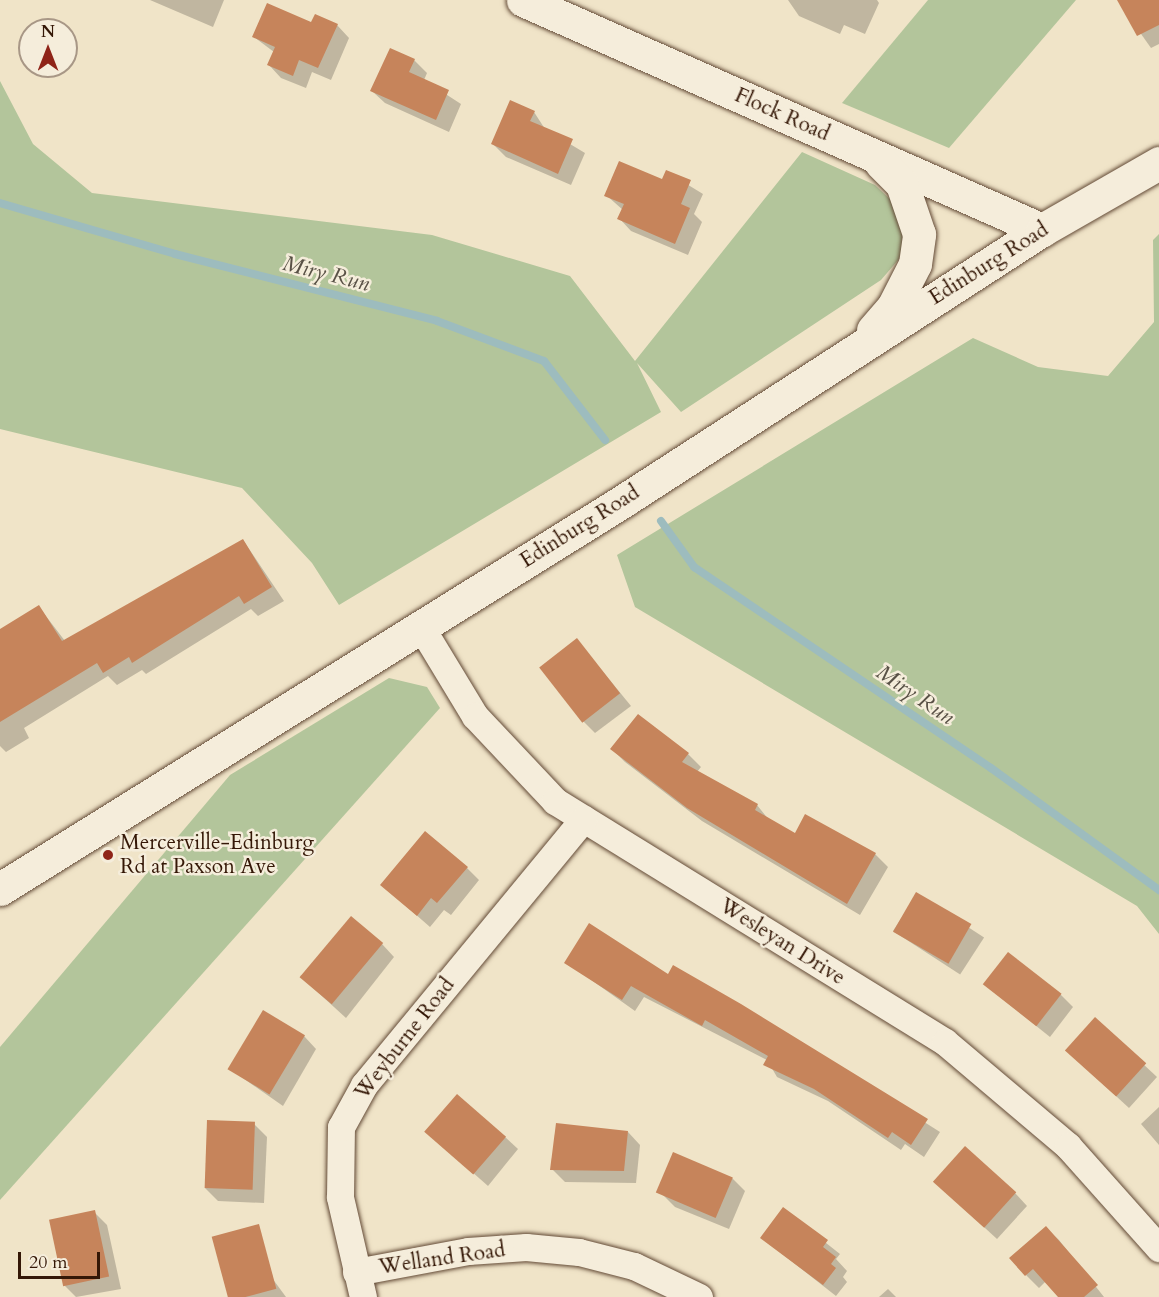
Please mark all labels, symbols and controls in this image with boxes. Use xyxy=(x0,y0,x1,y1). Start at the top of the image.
north arrow xyxy=(18,18,78,78)
text: N xyxy=(41,21,55,43)
street label: Flock Road xyxy=(731,83,833,147)
street label: Edinburg Road xyxy=(925,217,1053,311)
water label: Miry Run xyxy=(280,250,372,298)
street label: Edinburg Road xyxy=(516,480,644,574)
water label: Miry Run xyxy=(871,659,959,731)
place label: Mercerville-Edinburg Rd at Paxson Ave xyxy=(120,830,314,880)
marker: Mercerville-Edinburg Rd at Paxson Ave xyxy=(101,848,115,862)
street label: Wesleyan Drive xyxy=(715,893,849,991)
street label: Weyburne Road xyxy=(350,973,460,1105)
street label: Welland Road xyxy=(377,1238,507,1280)
scale bar xyxy=(21,1240,104,1278)
text: 20 m xyxy=(29,1250,68,1275)

